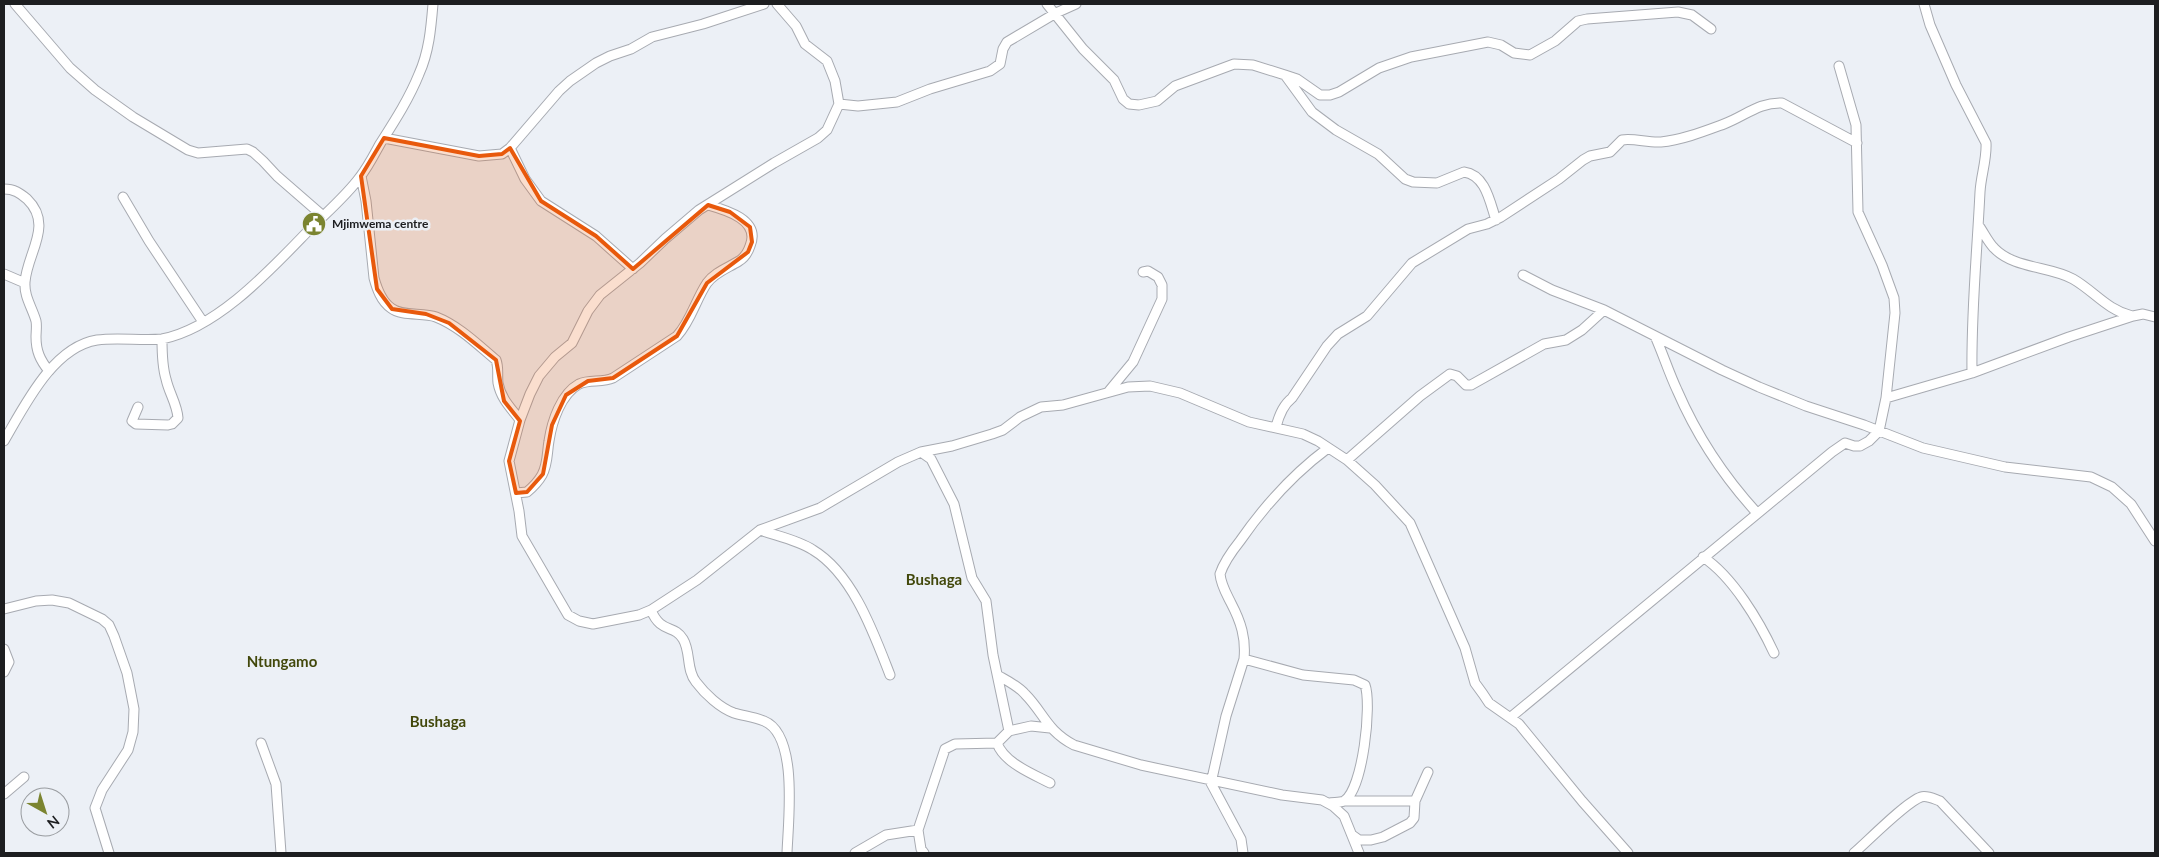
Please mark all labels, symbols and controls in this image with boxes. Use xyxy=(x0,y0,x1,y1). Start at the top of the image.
public building icon: Mjimwema centre xyxy=(301,211,327,237)
place label: Mjimwema centre xyxy=(332,216,429,231)
district label: Bushaga xyxy=(906,570,962,588)
district label: Ntungamo xyxy=(247,652,318,670)
district label: Bushaga xyxy=(410,712,466,730)
north arrow xyxy=(20,787,70,837)
text: N xyxy=(44,812,63,832)

